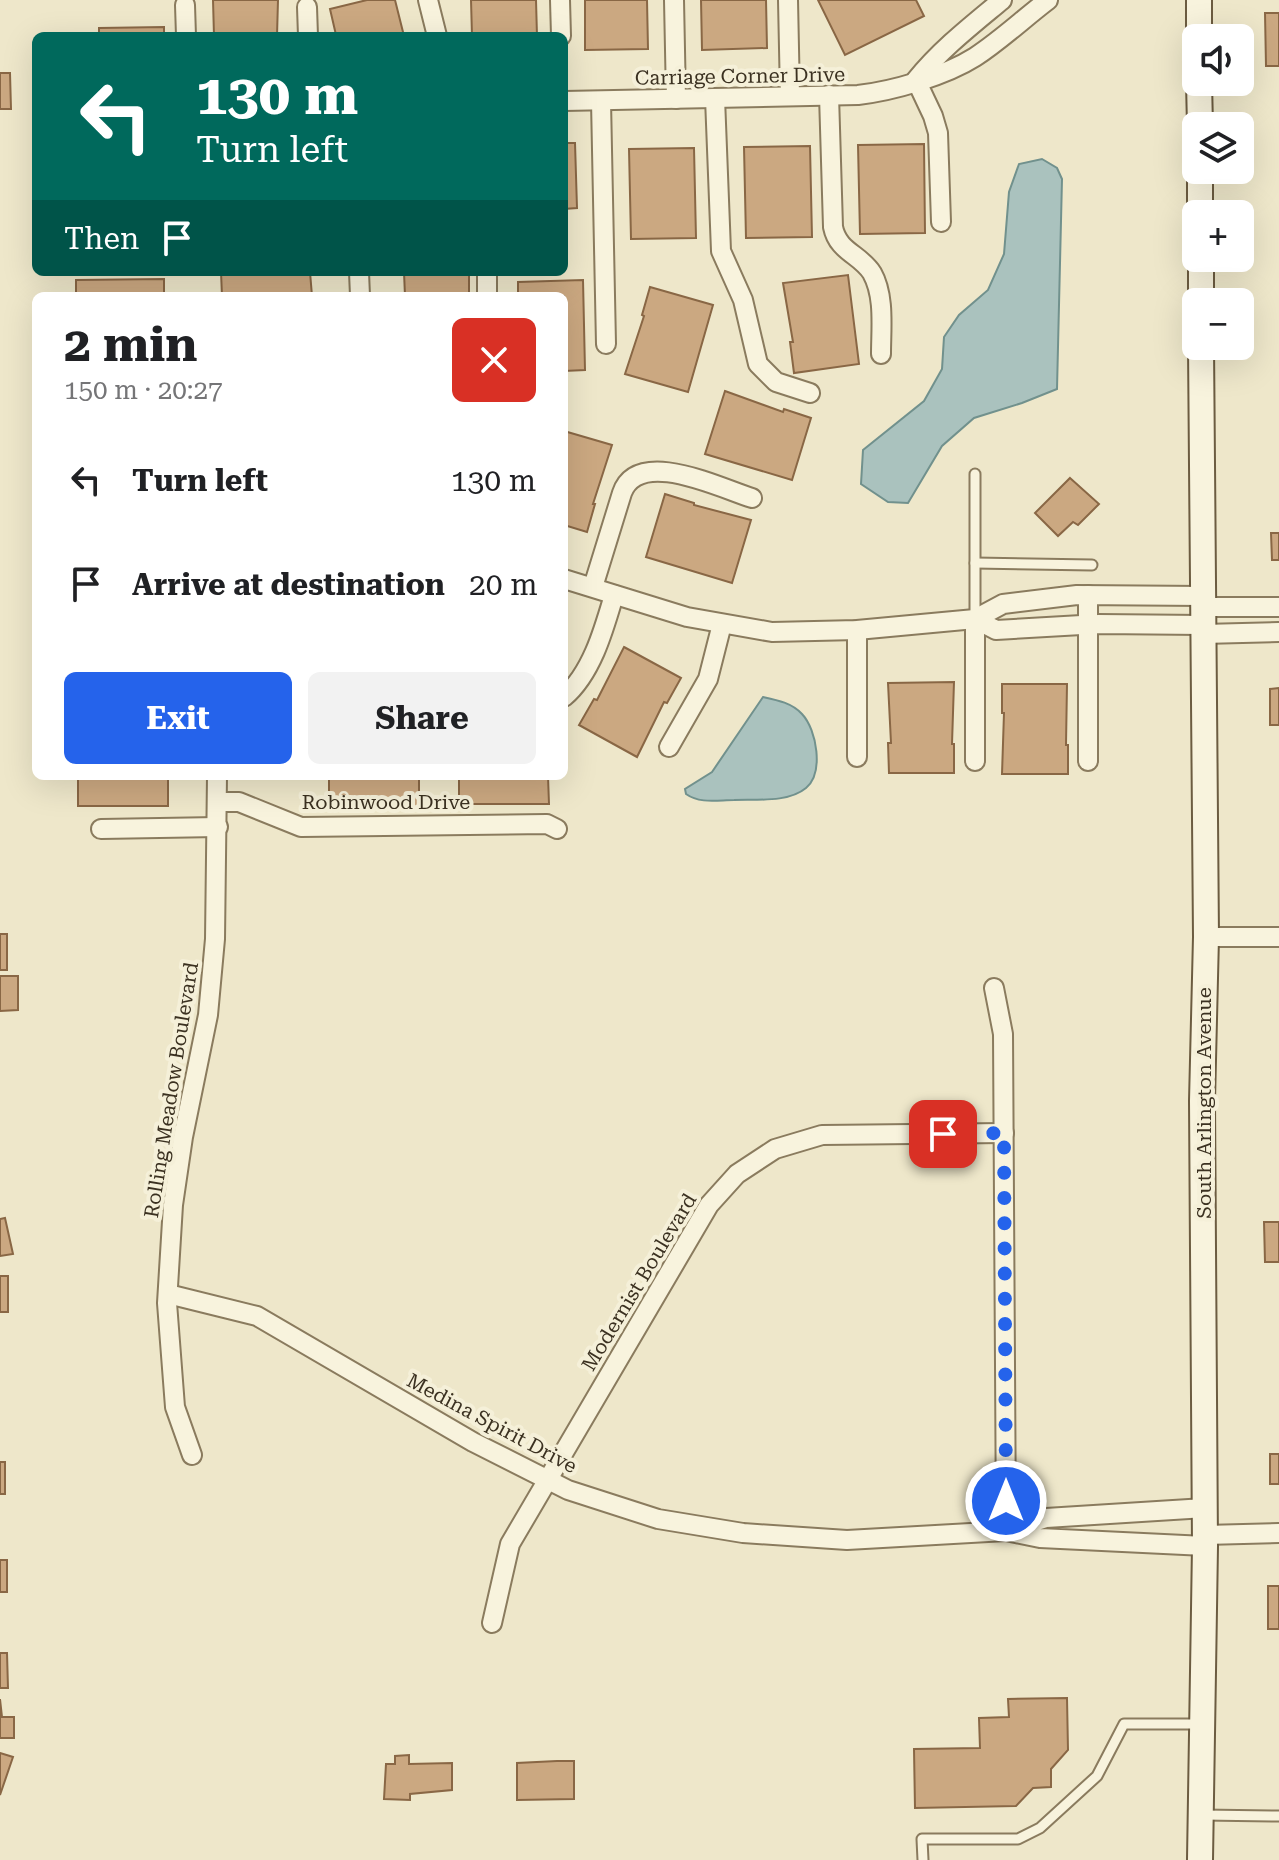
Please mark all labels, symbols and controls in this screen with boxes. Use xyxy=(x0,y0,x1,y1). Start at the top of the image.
map controls xyxy=(1182,24,1254,360)
button: sound xyxy=(1182,24,1254,96)
text: 130 m xyxy=(196,62,358,128)
street label: Carriage Corner Drive xyxy=(635,62,845,90)
icon: left xyxy=(64,64,168,168)
button: layers xyxy=(1182,112,1254,184)
text: Turn left xyxy=(196,129,348,171)
button: + xyxy=(1182,200,1254,272)
icon: arrive xyxy=(155,216,199,260)
text: Then xyxy=(64,221,139,256)
button: − xyxy=(1182,288,1254,360)
text: 2 min xyxy=(64,317,197,373)
button: close xyxy=(452,318,536,402)
text: 150 m · 20:27 xyxy=(64,375,223,405)
icon: left xyxy=(64,458,108,502)
text: Turn left xyxy=(132,463,268,498)
text: 130 m xyxy=(451,463,536,498)
icon: arrive xyxy=(64,562,108,606)
text: Arrive at destination xyxy=(132,567,445,602)
text: 20 m xyxy=(469,567,538,602)
button: Exit xyxy=(64,672,292,764)
button: Share xyxy=(308,672,536,764)
street label: Robinwood Drive xyxy=(302,790,470,814)
street label: Rolling Meadow Boulevard xyxy=(139,960,203,1220)
street label: South Arlington Avenue xyxy=(1192,987,1216,1219)
pin xyxy=(909,1100,977,1168)
icon: arrive xyxy=(921,1112,965,1156)
street label: Modernist Boulevard xyxy=(577,1189,702,1375)
street label: Medina Spirit Drive xyxy=(403,1368,581,1478)
position arrow xyxy=(964,1459,1048,1543)

